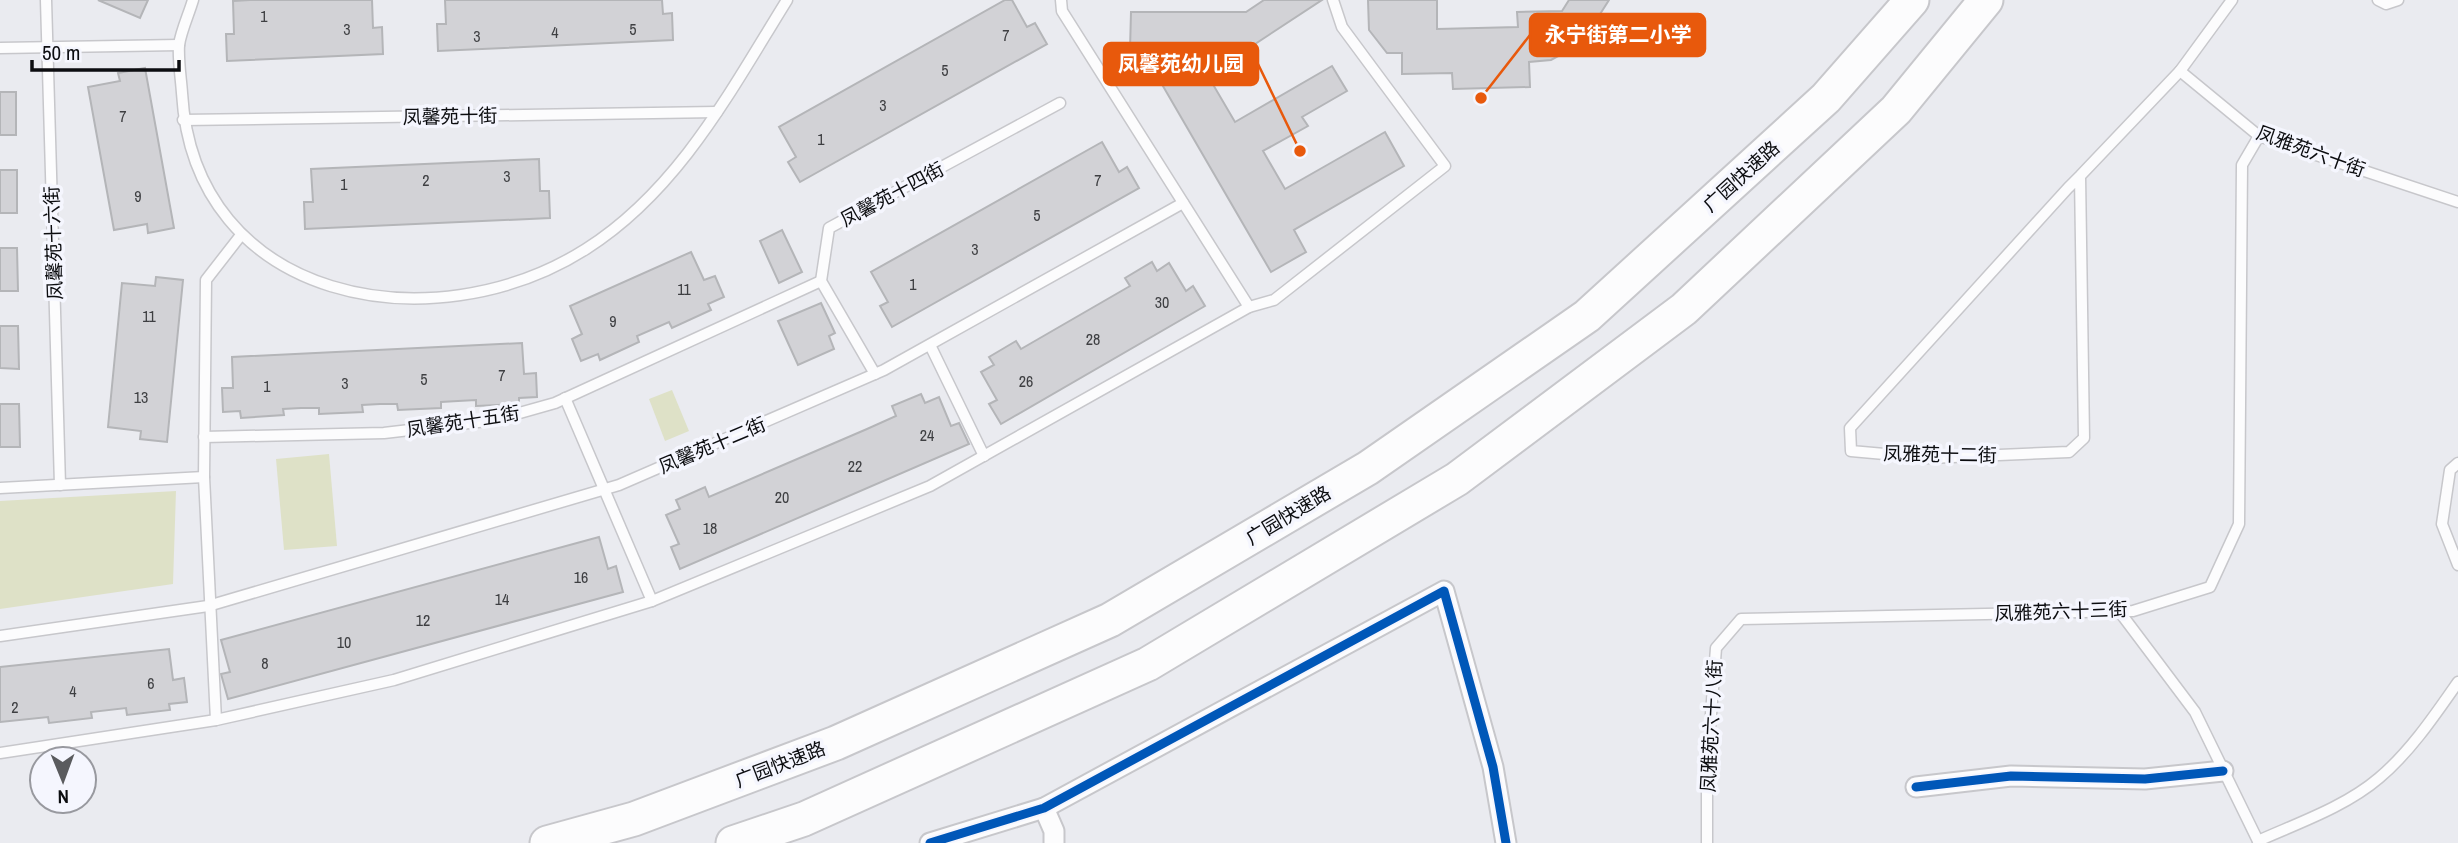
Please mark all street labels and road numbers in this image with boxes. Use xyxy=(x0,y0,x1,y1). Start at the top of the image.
street label: 凤馨苑十街 xyxy=(402,102,498,130)
street label: 凤雅苑六十街 xyxy=(2253,119,2369,183)
street label: 广园快速路 xyxy=(1697,135,1785,217)
street label: 凤馨苑十四街 xyxy=(836,156,948,232)
street label: 凤馨苑十六街 xyxy=(38,186,68,300)
street label: 凤馨苑十五街 xyxy=(405,399,521,443)
street label: 凤馨苑十二街 xyxy=(654,411,770,479)
street label: 凤雅苑十二街 xyxy=(1883,440,1997,468)
street label: 广园快速路 xyxy=(1241,479,1335,551)
street label: 凤雅苑六十三街 xyxy=(1994,596,2128,626)
street label: 凤雅苑六十八街 xyxy=(1695,659,1727,793)
street label: 广园快速路 xyxy=(731,735,829,793)

